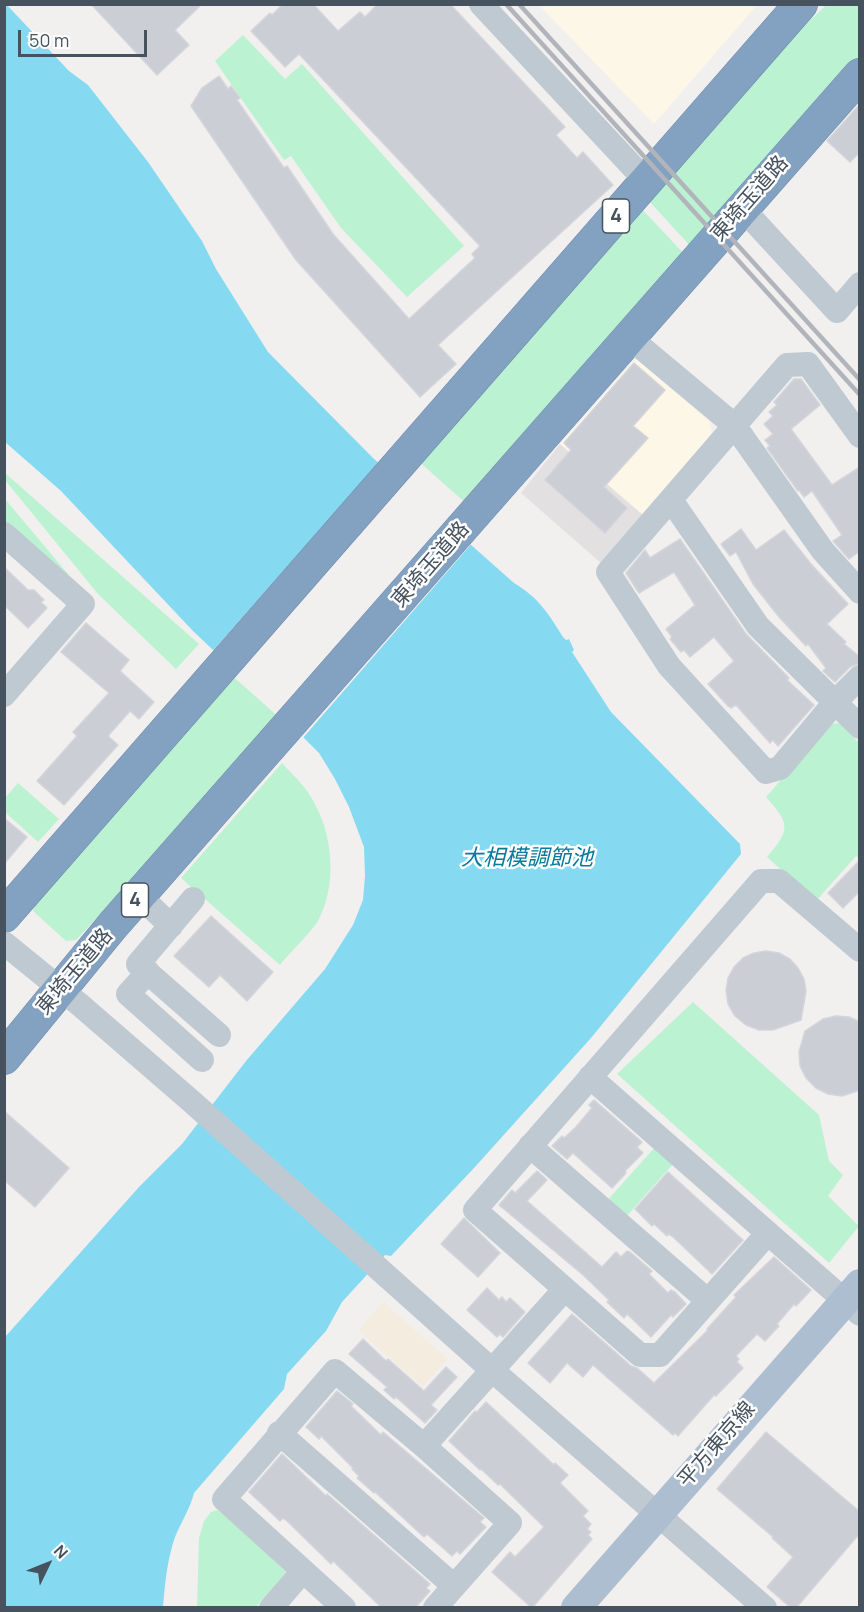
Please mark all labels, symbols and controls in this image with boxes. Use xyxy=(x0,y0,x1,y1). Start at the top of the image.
scale bar xyxy=(21,18,150,56)
text: 50 m xyxy=(29,28,69,52)
street label: 東埼玉道路 xyxy=(706,151,794,247)
road number: 4 xyxy=(602,199,630,233)
street label: 東埼玉道路 xyxy=(387,517,475,613)
water label: 大相模調節池 xyxy=(461,846,593,872)
road number: 4 xyxy=(122,883,148,917)
street label: 東埼玉道路 xyxy=(32,924,118,1020)
street label: 平方東京線 xyxy=(673,1397,761,1493)
north arrow xyxy=(18,1534,78,1594)
text: N xyxy=(49,1540,73,1563)

